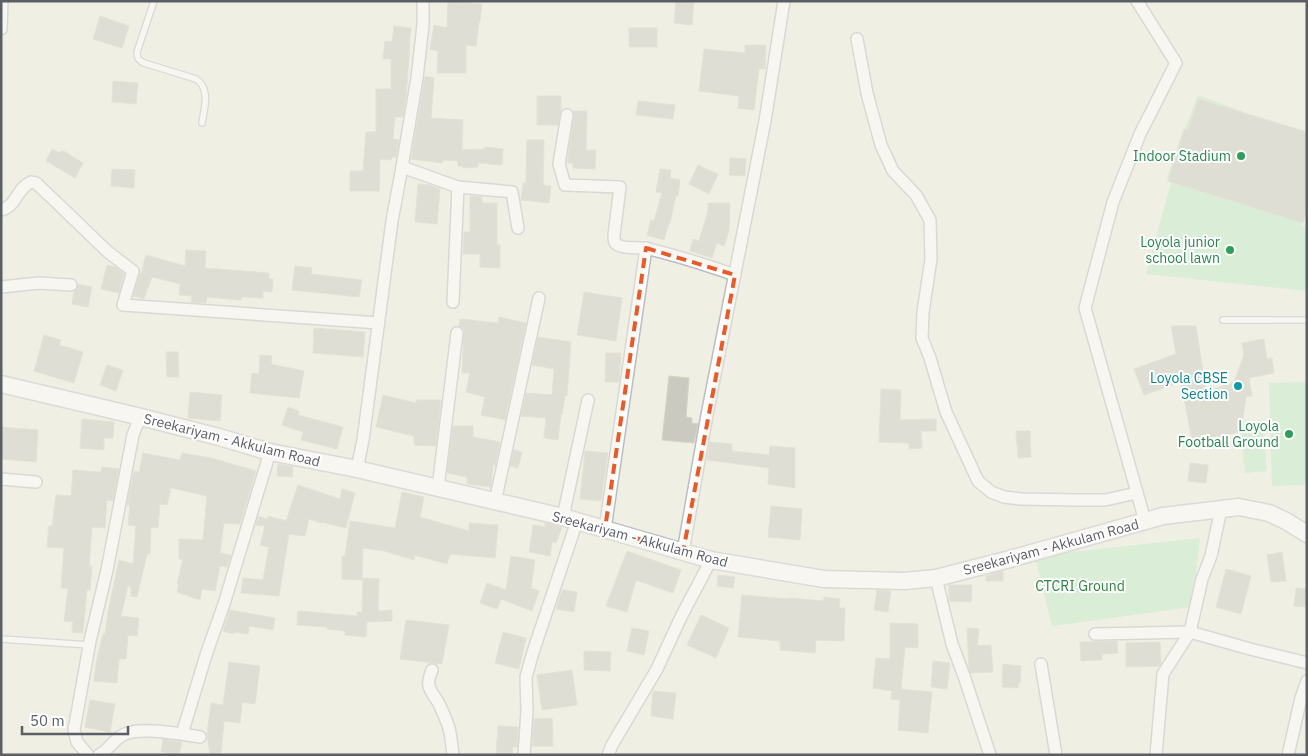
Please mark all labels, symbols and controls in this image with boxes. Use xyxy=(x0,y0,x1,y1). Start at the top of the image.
place label: Indoor Stadium xyxy=(1133,147,1231,165)
marker: Indoor Stadium xyxy=(1235,150,1247,162)
place label: Loyola junior school lawn xyxy=(1140,233,1220,267)
marker: Loyola junior school lawn xyxy=(1224,244,1236,256)
place label: Loyola CBSE Section xyxy=(1150,369,1228,403)
marker: Loyola CBSE Section xyxy=(1232,380,1244,392)
street label: Sreekariyam - Akkulam Road xyxy=(142,409,322,471)
place label: Loyola Football Ground xyxy=(1178,417,1280,451)
marker: Loyola Football Ground xyxy=(1283,428,1295,440)
street label: Sreekariyam - Akkulam Road xyxy=(550,507,730,571)
street label: Sreekariyam - Akkulam Road xyxy=(961,515,1141,579)
park label: CTCRI Ground xyxy=(1035,577,1125,595)
scale bar xyxy=(22,704,129,736)
text: 50 m xyxy=(30,711,65,730)

